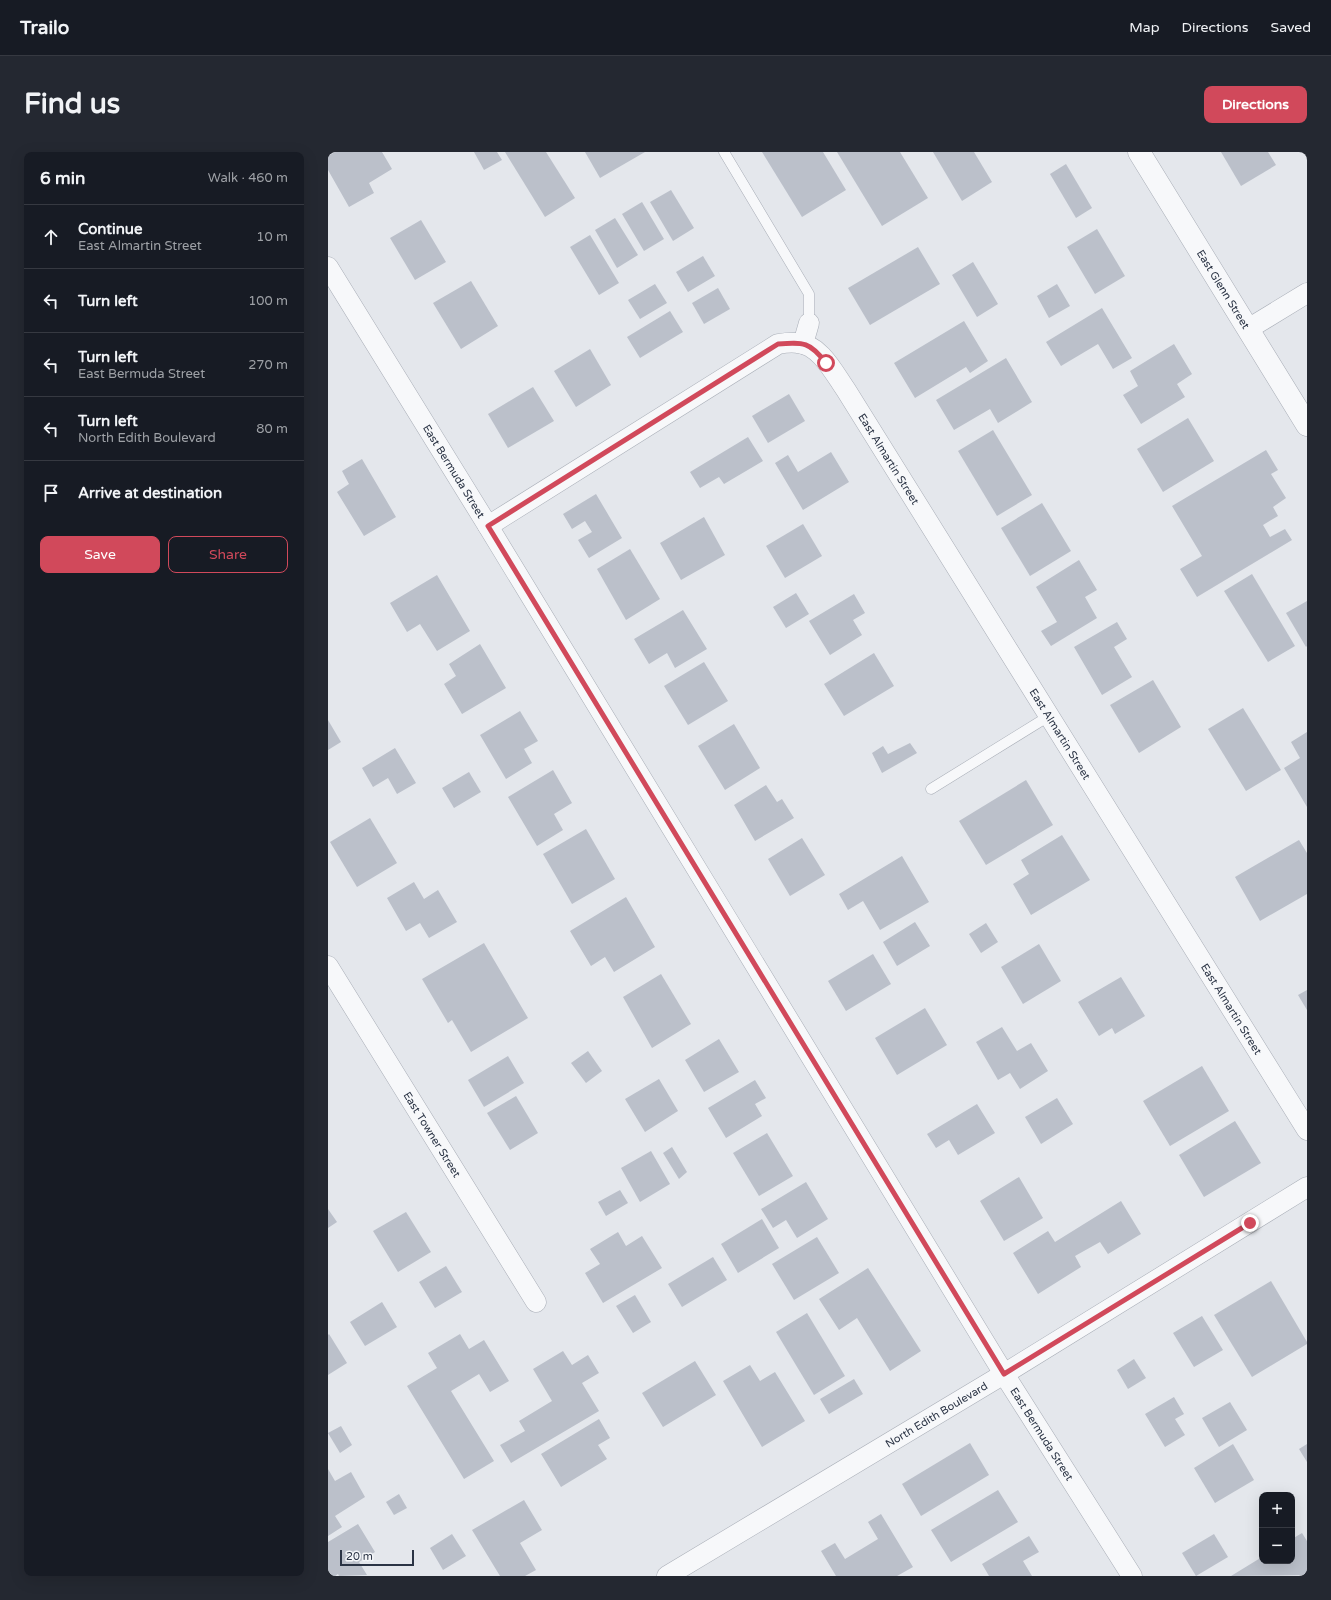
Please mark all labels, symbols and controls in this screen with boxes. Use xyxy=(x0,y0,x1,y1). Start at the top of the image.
text: Trailo xyxy=(20,17,69,39)
text: Map xyxy=(1129,19,1160,36)
text: Directions xyxy=(1182,19,1249,36)
text: Saved xyxy=(1271,19,1311,36)
button: Directions xyxy=(1204,86,1307,123)
text: Find us xyxy=(24,87,120,121)
text: 6 min xyxy=(40,168,85,189)
text: Walk · 460 m xyxy=(208,170,288,186)
text: Continue xyxy=(78,220,142,238)
icon: ahead xyxy=(40,226,62,248)
text: 10 m xyxy=(256,229,288,245)
text: East Almartin Street xyxy=(78,238,202,254)
street label: East Glenn Street xyxy=(1194,247,1252,331)
icon: left xyxy=(40,290,62,312)
text: Turn left xyxy=(78,292,138,310)
text: 100 m xyxy=(248,293,288,309)
text: Turn left xyxy=(78,348,138,366)
icon: left xyxy=(40,354,62,376)
route start xyxy=(817,354,835,372)
text: 270 m xyxy=(248,357,288,373)
text: East Bermuda Street xyxy=(78,366,205,382)
street label: East Almartin Street xyxy=(855,411,922,507)
text: Turn left xyxy=(78,412,138,430)
icon: left xyxy=(40,418,62,440)
text: 80 m xyxy=(256,421,288,437)
street label: East Bermuda Street xyxy=(420,422,488,521)
text: North Edith Boulevard xyxy=(78,430,216,446)
icon: arrive xyxy=(40,482,62,504)
text: Arrive at destination xyxy=(78,484,222,502)
button: Save xyxy=(40,536,160,573)
button: Share xyxy=(168,536,288,573)
street label: East Almartin Street xyxy=(1027,686,1093,782)
street label: East Almartin Street xyxy=(1198,961,1264,1057)
street label: East Towner Street xyxy=(400,1089,463,1180)
route end xyxy=(1241,1214,1259,1232)
street label: North Edith Boulevard xyxy=(883,1379,990,1451)
street label: East Bermuda Street xyxy=(1007,1385,1076,1483)
map controls xyxy=(1259,1492,1295,1564)
button: + xyxy=(1259,1492,1295,1528)
button: − xyxy=(1259,1528,1295,1564)
scale bar xyxy=(340,1548,414,1567)
text: 20 m xyxy=(346,1550,373,1563)

